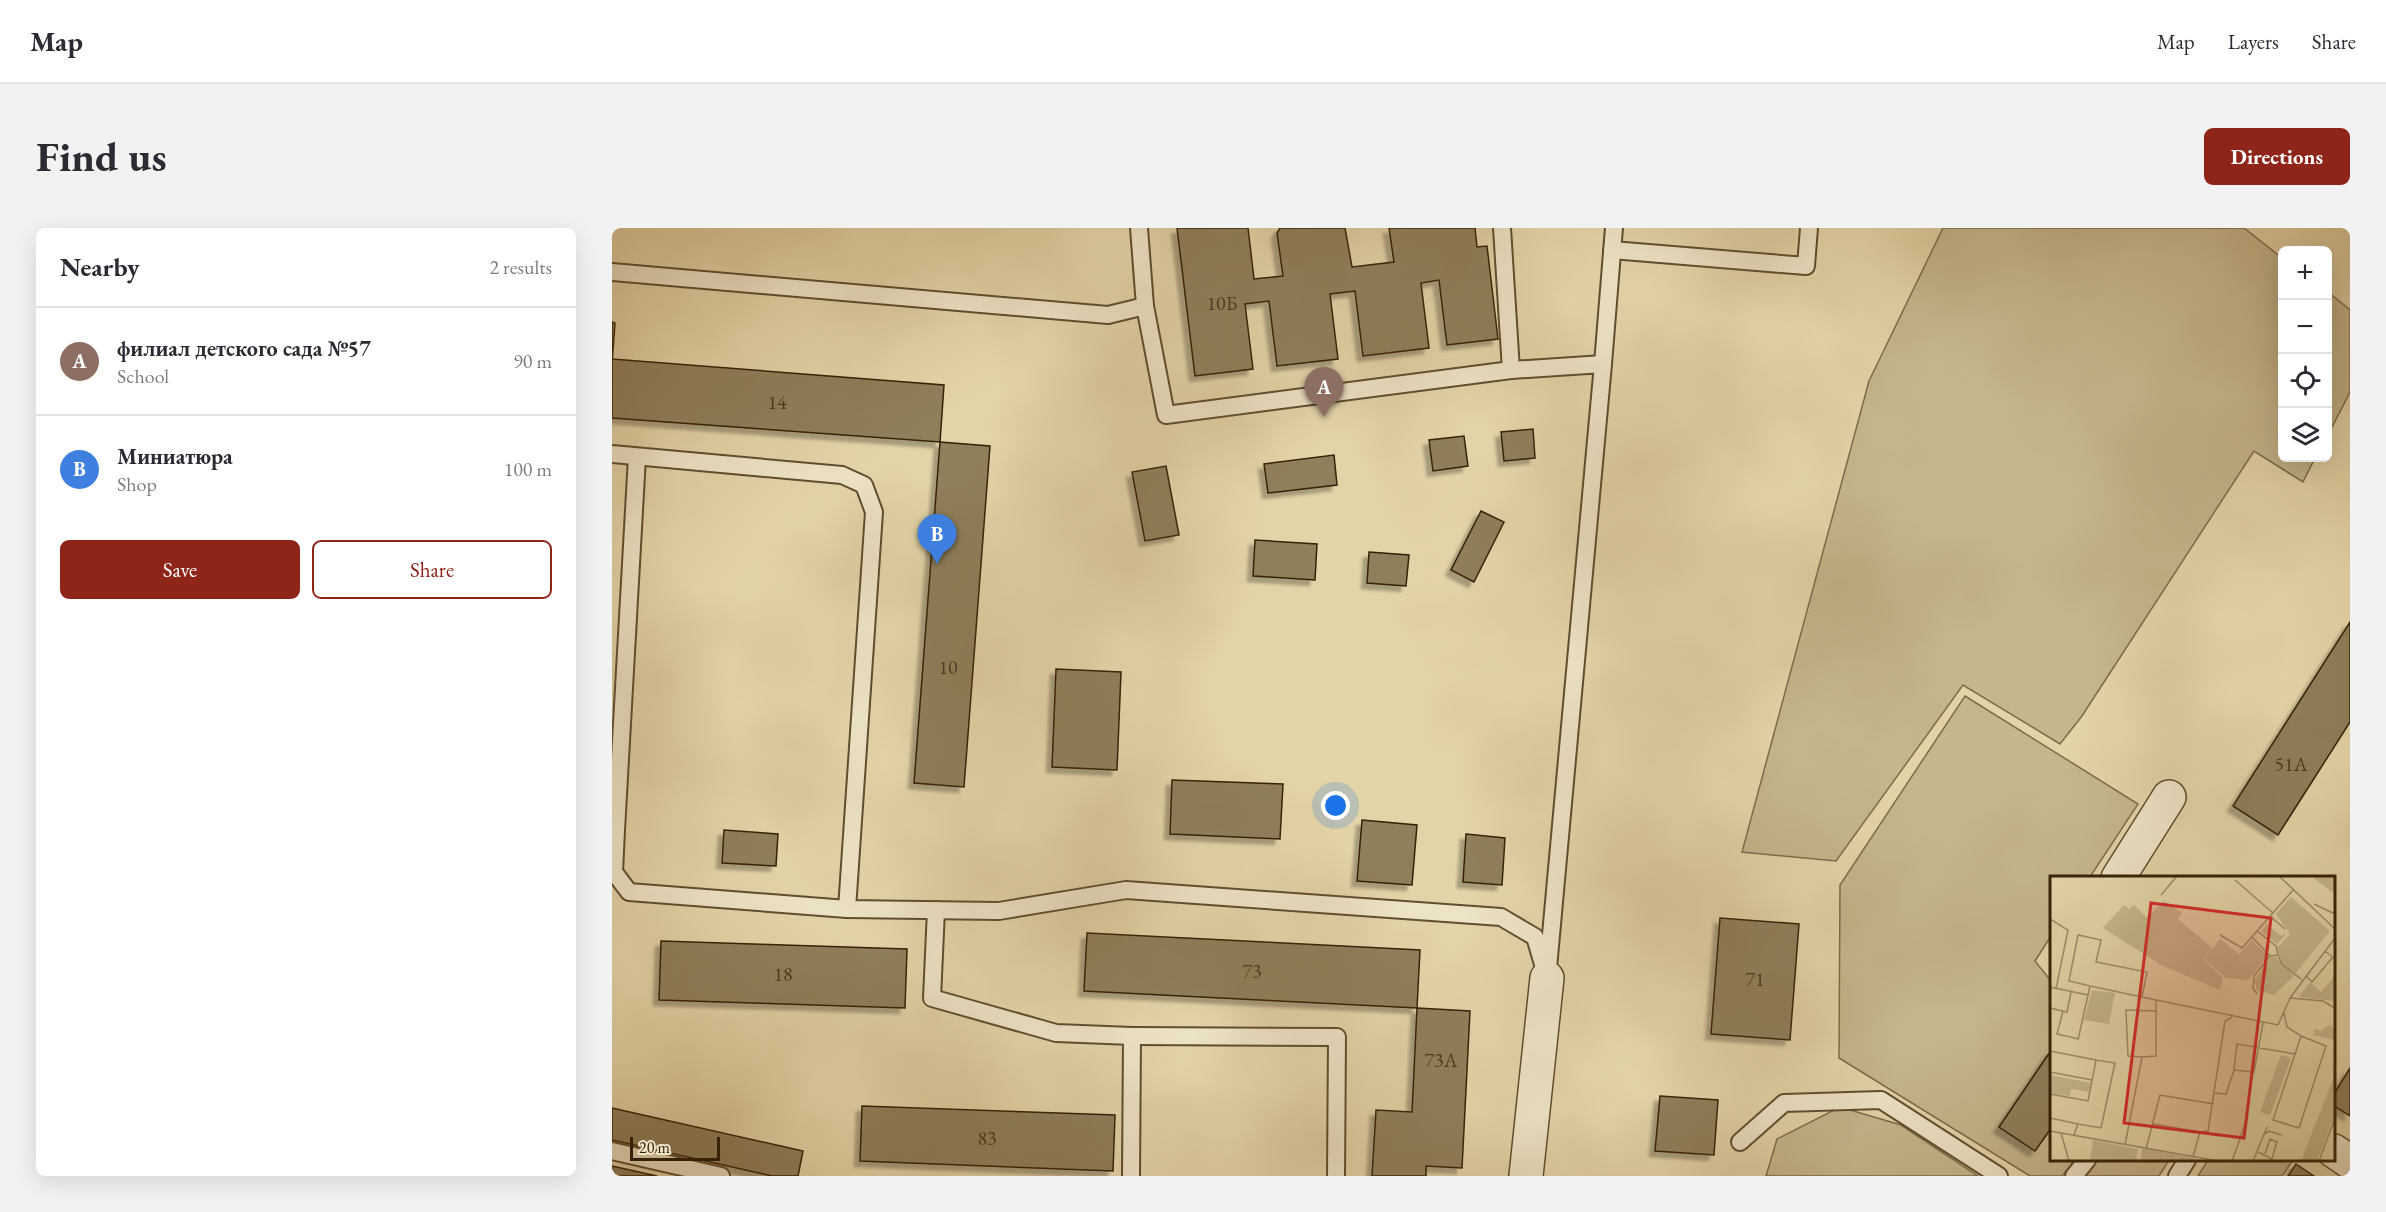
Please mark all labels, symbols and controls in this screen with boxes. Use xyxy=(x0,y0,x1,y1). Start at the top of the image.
text: Map xyxy=(30,23,83,59)
text: Map xyxy=(2157,28,2195,55)
text: Layers xyxy=(2228,28,2279,55)
text: Share xyxy=(2312,28,2356,55)
button: Directions xyxy=(2204,128,2350,185)
text: Find us xyxy=(36,129,167,184)
map controls xyxy=(2278,246,2332,462)
button: + xyxy=(2278,246,2332,300)
text: Nearby xyxy=(60,250,140,284)
text: 2 results xyxy=(489,254,552,280)
house number: 10Б xyxy=(1207,290,1238,316)
button: − xyxy=(2278,300,2332,354)
text: филиал детского сада №57 xyxy=(117,334,371,363)
text: A xyxy=(72,348,87,374)
text: 90 m xyxy=(513,348,552,374)
button: locate xyxy=(2278,354,2332,408)
text: School xyxy=(117,363,169,389)
pin: A xyxy=(1304,368,1344,417)
house number: 14 xyxy=(767,389,787,415)
button: layers xyxy=(2278,408,2332,462)
text: Миниатюра xyxy=(117,442,233,471)
text: B xyxy=(73,456,86,482)
text: 100 m xyxy=(504,456,552,482)
text: Shop xyxy=(117,471,157,497)
pin: B xyxy=(918,514,956,564)
button: Save xyxy=(60,540,300,599)
button: Share xyxy=(312,540,552,599)
house number: 10 xyxy=(938,654,958,680)
house number: 51А xyxy=(2274,751,2308,777)
your location xyxy=(1321,791,1350,820)
inset map xyxy=(2050,876,2335,1161)
house number: 73 xyxy=(1242,958,1262,984)
house number: 18 xyxy=(773,961,793,987)
house number: 71 xyxy=(1745,966,1765,992)
house number: 73А xyxy=(1424,1047,1458,1073)
house number: 83 xyxy=(977,1125,997,1151)
scale bar xyxy=(630,1134,720,1162)
text: 20 m xyxy=(639,1137,670,1158)

